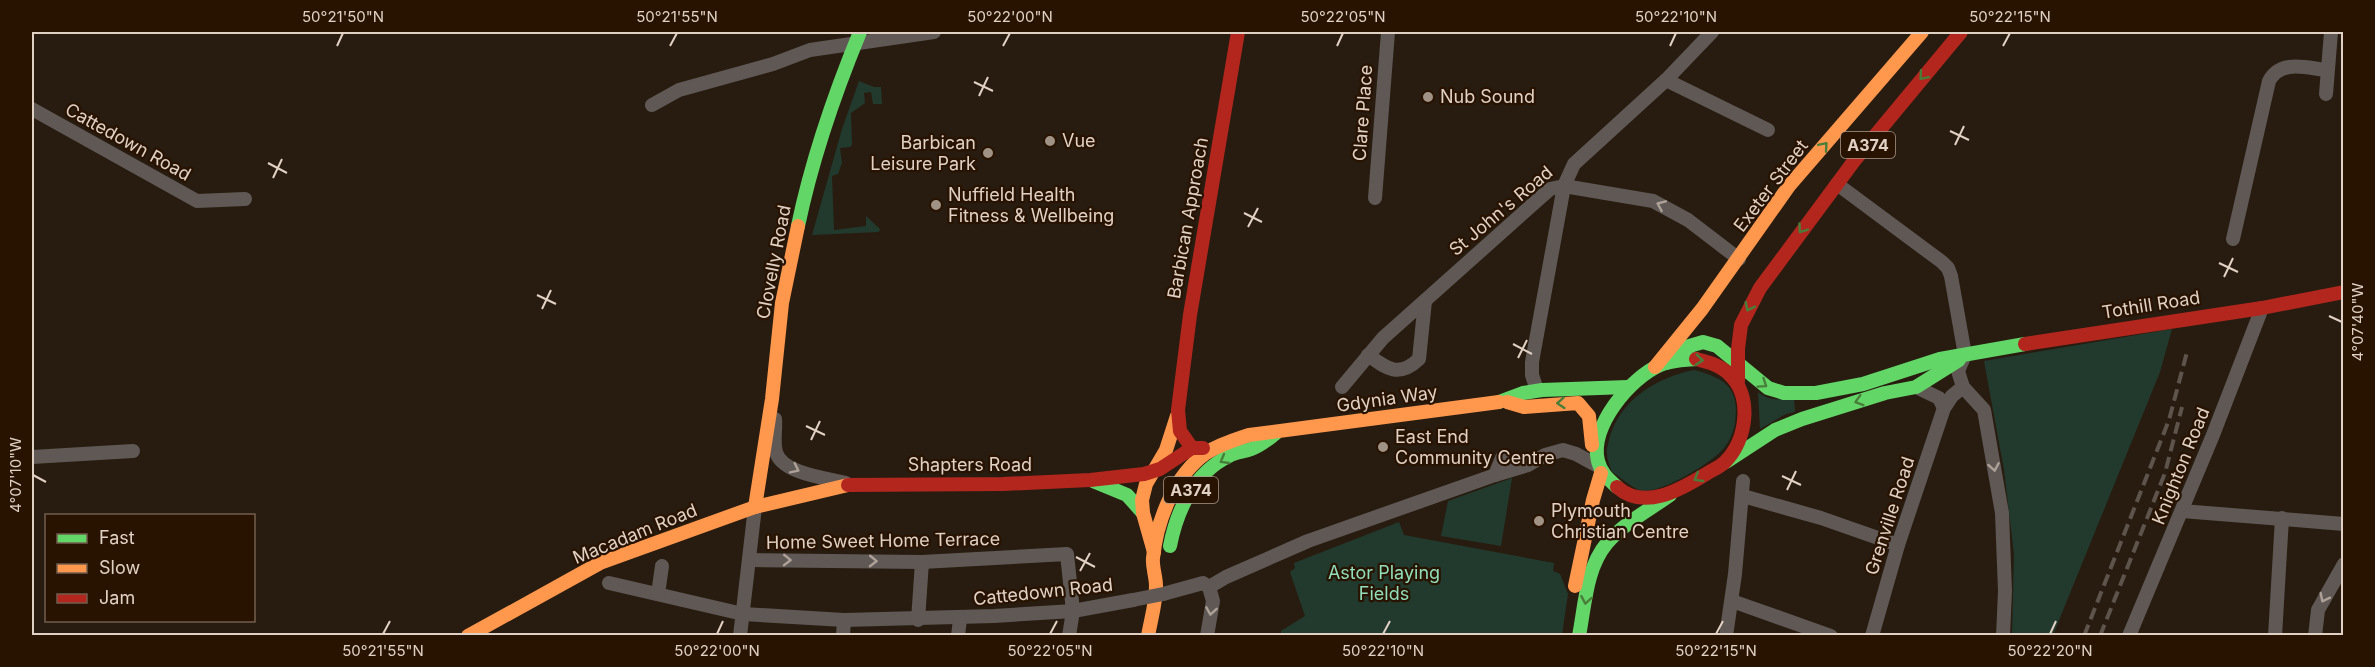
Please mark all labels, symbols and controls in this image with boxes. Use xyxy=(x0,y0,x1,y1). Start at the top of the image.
text: 50°21'50"N xyxy=(302,7,384,26)
text: 50°21'55"N xyxy=(636,7,718,26)
text: 50°22'00"N xyxy=(967,7,1053,26)
text: 50°22'05"N xyxy=(1300,7,1386,26)
text: 50°22'10"N xyxy=(1635,7,1717,26)
text: 50°22'15"N xyxy=(1969,7,2051,26)
street label: Clare Place xyxy=(1349,64,1376,162)
one-way arrow xyxy=(1919,69,1930,79)
place label: Nub Sound xyxy=(1440,86,1535,107)
marker: Nub Sound xyxy=(1421,90,1435,104)
street label: Cattedown Road xyxy=(62,98,195,185)
place label: Vue xyxy=(1062,130,1096,151)
place label: Barbican Leisure Park xyxy=(870,132,976,174)
road number: A374 xyxy=(1841,132,1895,158)
marker: Vue xyxy=(1043,134,1057,148)
street label: Barbican Approach xyxy=(1163,136,1212,300)
street label: Exeter Street xyxy=(1729,136,1812,236)
one-way arrow xyxy=(1817,142,1828,152)
marker: Barbican Leisure Park xyxy=(981,146,995,160)
street label: St John's Road xyxy=(1445,161,1557,260)
place label: Nuffield Health Fitness & Wellbeing xyxy=(948,184,1114,226)
marker: Nuffield Health Fitness & Wellbeing xyxy=(929,198,943,212)
one-way arrow xyxy=(1656,200,1667,212)
street label: Clovelly Road xyxy=(752,203,795,321)
one-way arrow xyxy=(1799,222,1810,233)
text: 4°07'40"W xyxy=(2348,283,2367,361)
street label: Tothill Road xyxy=(2100,286,2202,323)
one-way arrow xyxy=(1745,301,1756,311)
one-way arrow xyxy=(1694,354,1704,366)
one-way arrow xyxy=(1757,377,1768,388)
street label: Gdynia Way xyxy=(1335,381,1439,416)
one-way arrow xyxy=(1854,394,1865,406)
one-way arrow xyxy=(1556,396,1566,409)
street label: Knighton Road xyxy=(2147,404,2214,527)
place label: East End Community Centre xyxy=(1395,426,1555,468)
text: 4°07'10"W xyxy=(6,437,25,513)
marker: East End Community Centre xyxy=(1376,440,1390,454)
one-way arrow xyxy=(1220,453,1230,464)
street label: Shapters Road xyxy=(908,454,1032,475)
street label: Grenville Road xyxy=(1861,454,1919,578)
one-way arrow xyxy=(789,461,800,473)
one-way arrow xyxy=(1987,462,2000,472)
one-way arrow xyxy=(1694,471,1704,483)
road number: A374 xyxy=(1164,477,1218,503)
street label: Macadam Road xyxy=(570,499,700,568)
place label: Plymouth Christian Centre xyxy=(1551,500,1689,542)
legend xyxy=(45,514,255,622)
marker: Plymouth Christian Centre xyxy=(1532,514,1546,528)
text: Fast xyxy=(99,527,135,548)
street label: Home Sweet Home Terrace xyxy=(766,528,1000,553)
one-way arrow xyxy=(782,554,791,566)
one-way arrow xyxy=(868,555,877,568)
text: Slow xyxy=(99,557,140,578)
park label: Astor Playing Fields xyxy=(1328,562,1440,604)
street label: Cattedown Road xyxy=(972,574,1114,609)
text: Jam xyxy=(99,587,135,608)
one-way arrow xyxy=(2320,592,2331,602)
one-way arrow xyxy=(1580,594,1593,604)
one-way arrow xyxy=(1206,606,1218,616)
text: 50°21'55"N xyxy=(342,641,424,660)
text: 50°22'00"N xyxy=(674,641,760,660)
text: 50°22'05"N xyxy=(1007,641,1093,660)
text: 50°22'10"N xyxy=(1342,641,1424,660)
text: 50°22'15"N xyxy=(1675,641,1757,660)
text: 50°22'20"N xyxy=(2007,641,2093,660)

